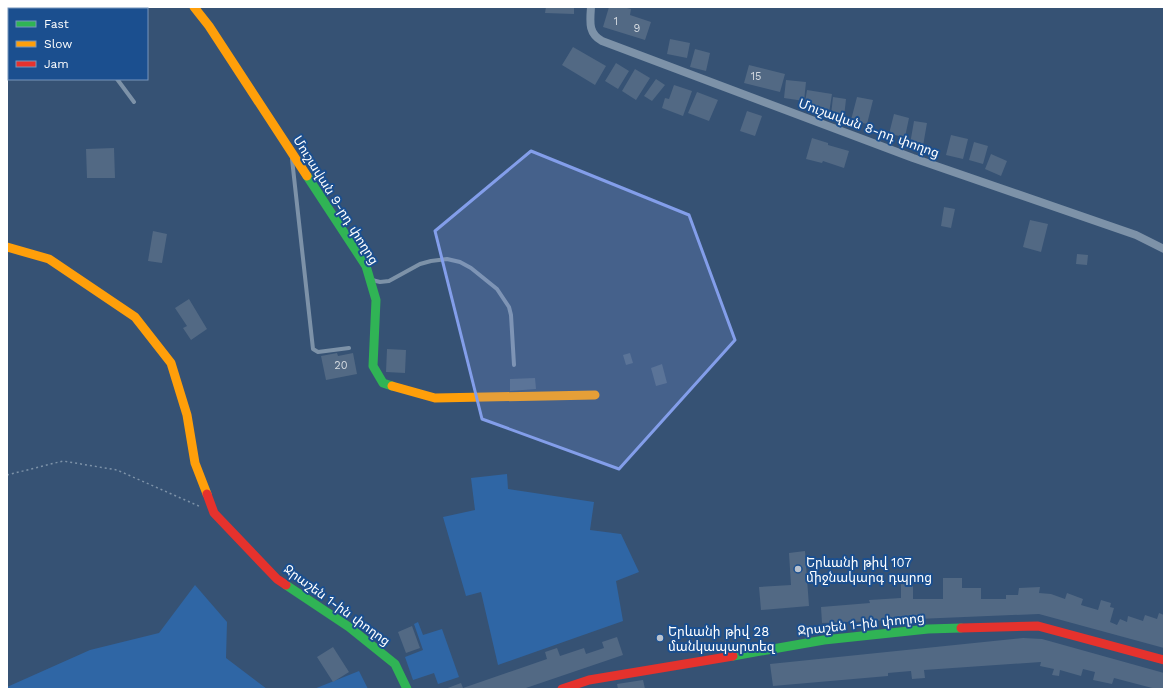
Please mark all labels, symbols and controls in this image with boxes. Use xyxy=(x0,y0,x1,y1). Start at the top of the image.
legend xyxy=(8,8,148,80)
house number: 1 xyxy=(614,15,618,28)
text: Fast xyxy=(44,17,69,31)
house number: 9 xyxy=(634,22,641,35)
text: Slow xyxy=(44,37,72,51)
text: Jam xyxy=(44,57,69,71)
house number: 15 xyxy=(751,70,761,83)
street label: Մուշավան 8-րդ փողոց xyxy=(796,95,942,161)
street label: Մուշավան 9-րդ փողոց xyxy=(290,133,382,267)
house number: 20 xyxy=(334,359,348,372)
place label: Երևանի թիվ 107 միջնակարգ դպրոց xyxy=(806,555,932,585)
street label: Ջրաշեն 1-ին փողոց xyxy=(281,561,393,649)
marker: Երևանի թիվ 107 միջնակարգ դպրոց xyxy=(793,564,803,574)
street label: Ջրաշեն 1-ին փողոց xyxy=(797,610,925,638)
place label: Երևանի թիվ 28 մանկապարտեզ xyxy=(668,624,776,654)
marker: Երևանի թիվ 28 մանկապարտեզ xyxy=(655,633,665,643)

